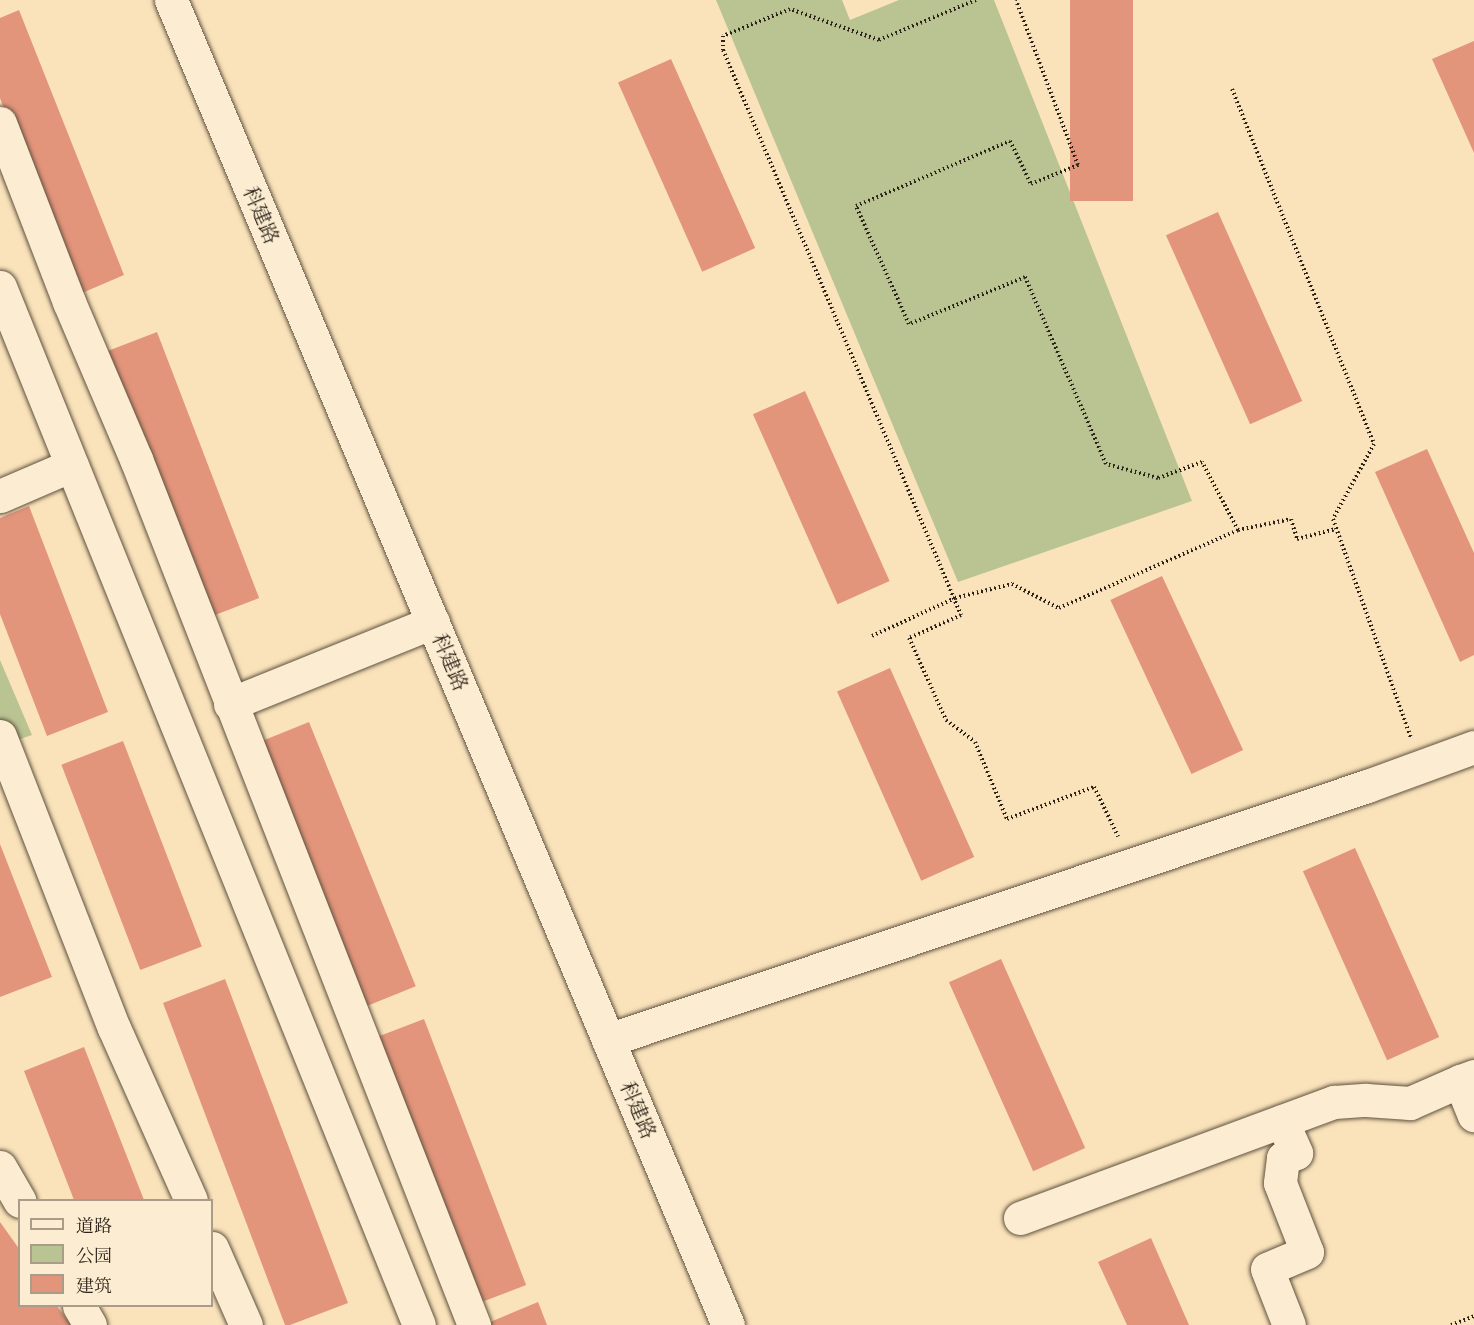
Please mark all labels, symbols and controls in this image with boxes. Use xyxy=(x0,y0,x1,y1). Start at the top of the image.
street label: 科建路 xyxy=(238,183,284,247)
street label: 科建路 xyxy=(427,630,473,694)
street label: 科建路 xyxy=(615,1078,661,1142)
legend xyxy=(18,1199,213,1307)
text: 道路 xyxy=(76,1215,112,1238)
text: 公园 xyxy=(76,1245,112,1268)
text: 建筑 xyxy=(76,1275,112,1298)

